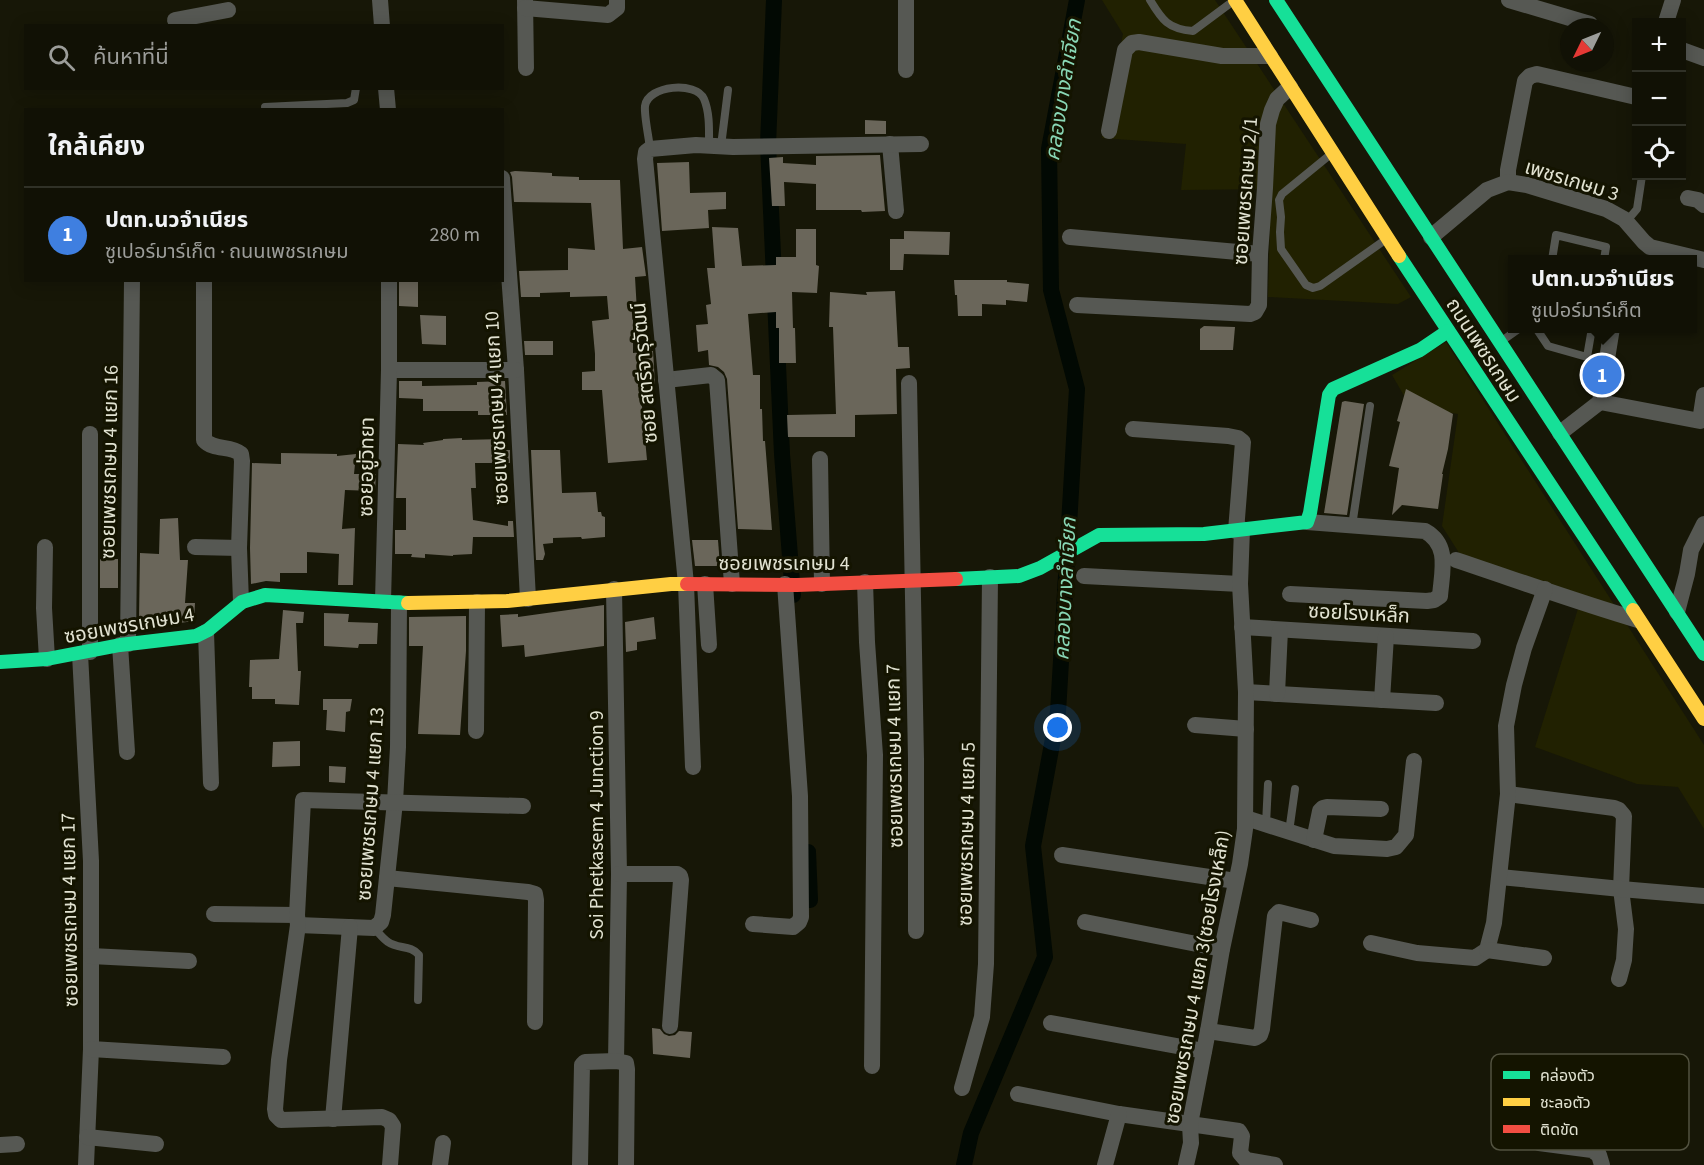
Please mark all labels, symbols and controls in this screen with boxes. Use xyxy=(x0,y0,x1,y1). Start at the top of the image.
water label: คลองบางลำเจียก xyxy=(1037,16,1089,163)
north arrow xyxy=(1560,18,1614,72)
map controls xyxy=(1632,18,1686,180)
button: + xyxy=(1632,18,1686,72)
search box xyxy=(24,24,504,90)
icon: search xyxy=(45,41,78,74)
text: ค้นหาที่นี่ xyxy=(93,41,169,73)
button: − xyxy=(1632,72,1686,126)
street label: ซอยเพชรเกษม 2/1 xyxy=(1227,116,1265,266)
button: locate xyxy=(1632,126,1686,180)
text: ใกล้เคียง xyxy=(48,128,145,165)
street label: เพชรเกษม 3 xyxy=(1521,153,1622,209)
text: ปตท.นวจำเนียร xyxy=(105,204,248,236)
text: 1 xyxy=(62,221,73,249)
text: 280 m xyxy=(430,221,480,249)
text: ซูเปอร์มาร์เก็ต · ถนนเพชรเกษม xyxy=(105,238,349,266)
popup xyxy=(1508,255,1697,333)
text: ปตท.นวจำเนียร xyxy=(1531,263,1674,295)
street label: ถนนเพชรเกษม xyxy=(1439,293,1528,408)
text: ซูเปอร์มาร์เก็ต xyxy=(1531,297,1642,325)
street label: ซอย สตรีจารุวัฒน์ xyxy=(625,301,665,444)
street label: ซอยเพชรเกษม 4 แยก 10 xyxy=(478,310,516,506)
pin: 1 xyxy=(1582,352,1622,398)
street label: ซอยเพชรเกษม 4 แยก 16 xyxy=(94,365,126,559)
street label: ซอยอยู่วิทยา xyxy=(352,417,382,517)
water label: คลองบางลำเจียก xyxy=(1046,515,1084,661)
street label: ซอยเพชรเกษม 4 xyxy=(718,550,850,578)
street label: ซอยโรงเหล็ก xyxy=(1307,597,1411,631)
street label: ซอยเพชรเกษม 4 xyxy=(62,601,196,651)
street label: ซอยเพชรเกษม 4 แยก 7 xyxy=(879,664,911,848)
street label: ซอยเพชรเกษม 4 แยก 13 xyxy=(350,706,392,902)
street label: Soi Phetkasem 4 Junction 9 xyxy=(583,710,611,940)
your location xyxy=(1043,713,1072,742)
street label: ซอยเพชรเกษม 4 แยก 5 xyxy=(951,742,983,926)
street label: ซอยเพชรเกษม 4 แยก 17 xyxy=(54,813,86,1007)
street label: ซอยเพชรเกษม 4 แยก 3(ซอยโรงเหล็ก) xyxy=(1158,828,1238,1126)
legend xyxy=(1491,1054,1689,1150)
text: คล่องตัว xyxy=(1540,1065,1595,1087)
text: ชะลอตัว xyxy=(1540,1092,1591,1114)
text: ติดขัด xyxy=(1540,1119,1579,1141)

